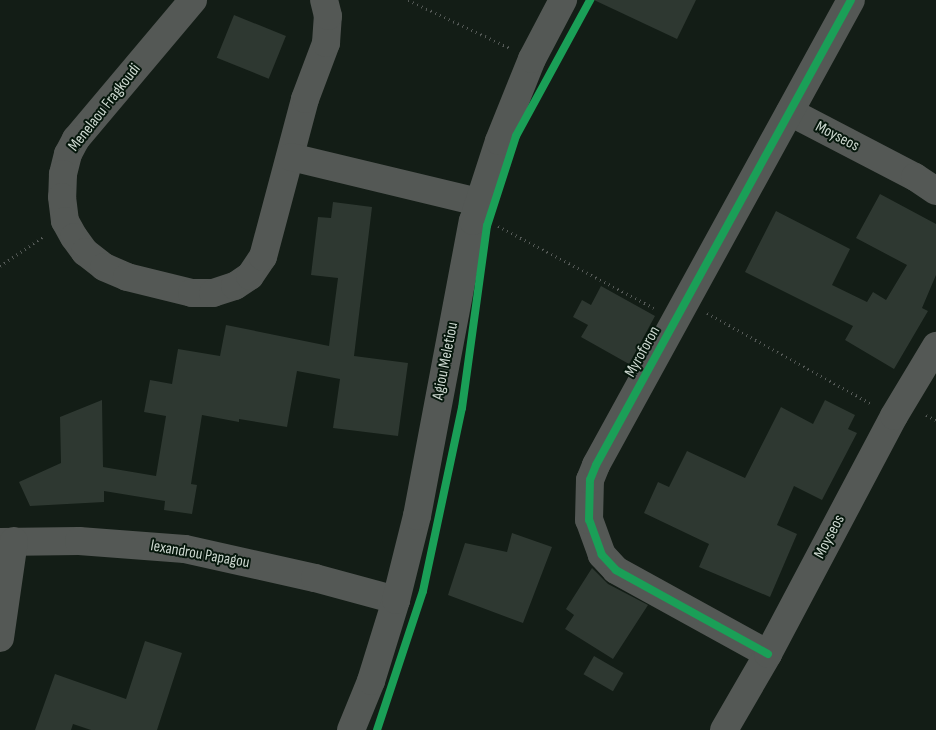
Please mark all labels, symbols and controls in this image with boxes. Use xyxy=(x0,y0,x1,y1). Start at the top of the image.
street label: Menelaou Fragkoudi xyxy=(65,60,145,156)
street label: Moyseos xyxy=(812,118,862,156)
street label: Agiou Meletiou xyxy=(429,321,463,401)
street label: Myroforon xyxy=(621,323,665,381)
street label: Moyseos xyxy=(811,512,849,562)
street label: lexandrou Papagou xyxy=(149,537,251,573)

